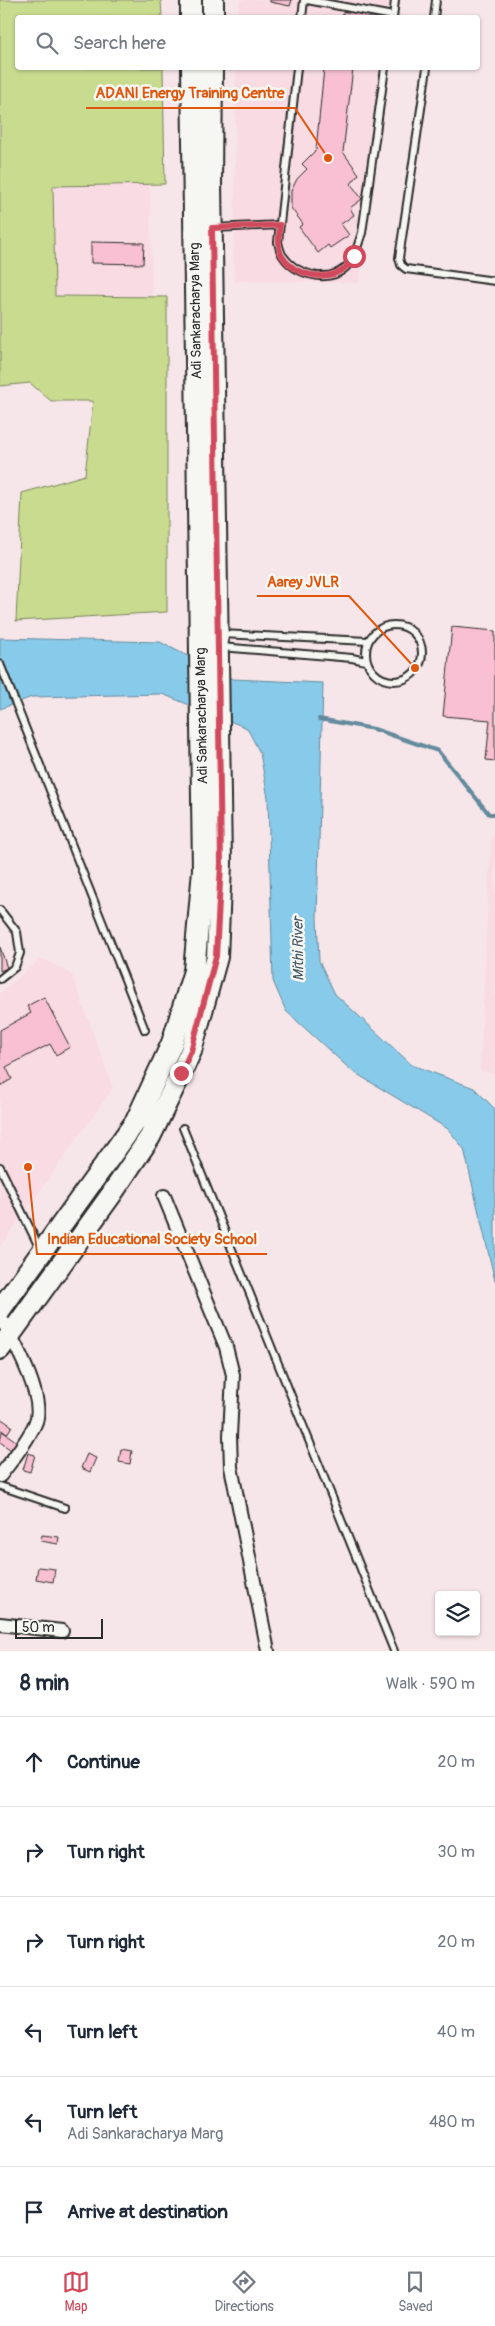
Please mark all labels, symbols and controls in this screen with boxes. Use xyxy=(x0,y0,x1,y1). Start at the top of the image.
search box xyxy=(15,15,480,70)
icon: search xyxy=(33,29,61,57)
text: Search here xyxy=(73,31,166,55)
callout: ADANI Energy Training Centre xyxy=(86,78,295,108)
text: ADANI Energy Training Centre xyxy=(96,84,285,103)
street label: Adi Sankaracharya Marg xyxy=(186,242,205,380)
route start xyxy=(343,245,366,268)
callout: Aarey JVLR xyxy=(257,566,349,596)
text: Aarey JVLR xyxy=(267,573,339,592)
street label: Adi Sankaracharya Marg xyxy=(192,647,211,785)
water label: Mithi River xyxy=(288,915,309,981)
route end xyxy=(170,1062,193,1085)
callout: Indian Educational Society School xyxy=(37,1224,267,1254)
text: Indian Educational Society School xyxy=(47,1230,257,1249)
map controls xyxy=(435,1591,480,1636)
button: layers xyxy=(435,1591,480,1636)
scale bar xyxy=(15,1616,102,1639)
text: 50 m xyxy=(22,1619,55,1636)
text: 8 min xyxy=(20,1670,69,1697)
text: Walk · 590 m xyxy=(386,1674,475,1694)
icon: ahead xyxy=(20,1748,48,1776)
text: Continue xyxy=(67,1750,140,1774)
text: 20 m xyxy=(437,1752,475,1772)
icon: right xyxy=(20,1838,48,1866)
text: Turn right xyxy=(67,1840,145,1864)
text: 30 m xyxy=(437,1842,475,1862)
icon: right xyxy=(20,1928,48,1956)
text: Turn right xyxy=(67,1930,145,1954)
text: 20 m xyxy=(437,1932,475,1952)
icon: left xyxy=(20,2018,48,2046)
text: Turn left xyxy=(67,2020,137,2044)
text: 40 m xyxy=(437,2022,475,2042)
text: Turn left xyxy=(67,2100,137,2124)
icon: left xyxy=(20,2108,48,2136)
text: 480 m xyxy=(429,2112,475,2132)
text: Adi Sankaracharya Marg xyxy=(67,2124,223,2144)
icon: arrive xyxy=(20,2198,48,2226)
text: Arrive at destination xyxy=(67,2200,228,2224)
tab: Map xyxy=(62,2268,90,2315)
tab: Directions xyxy=(214,2268,274,2315)
tab: Saved xyxy=(398,2268,433,2315)

